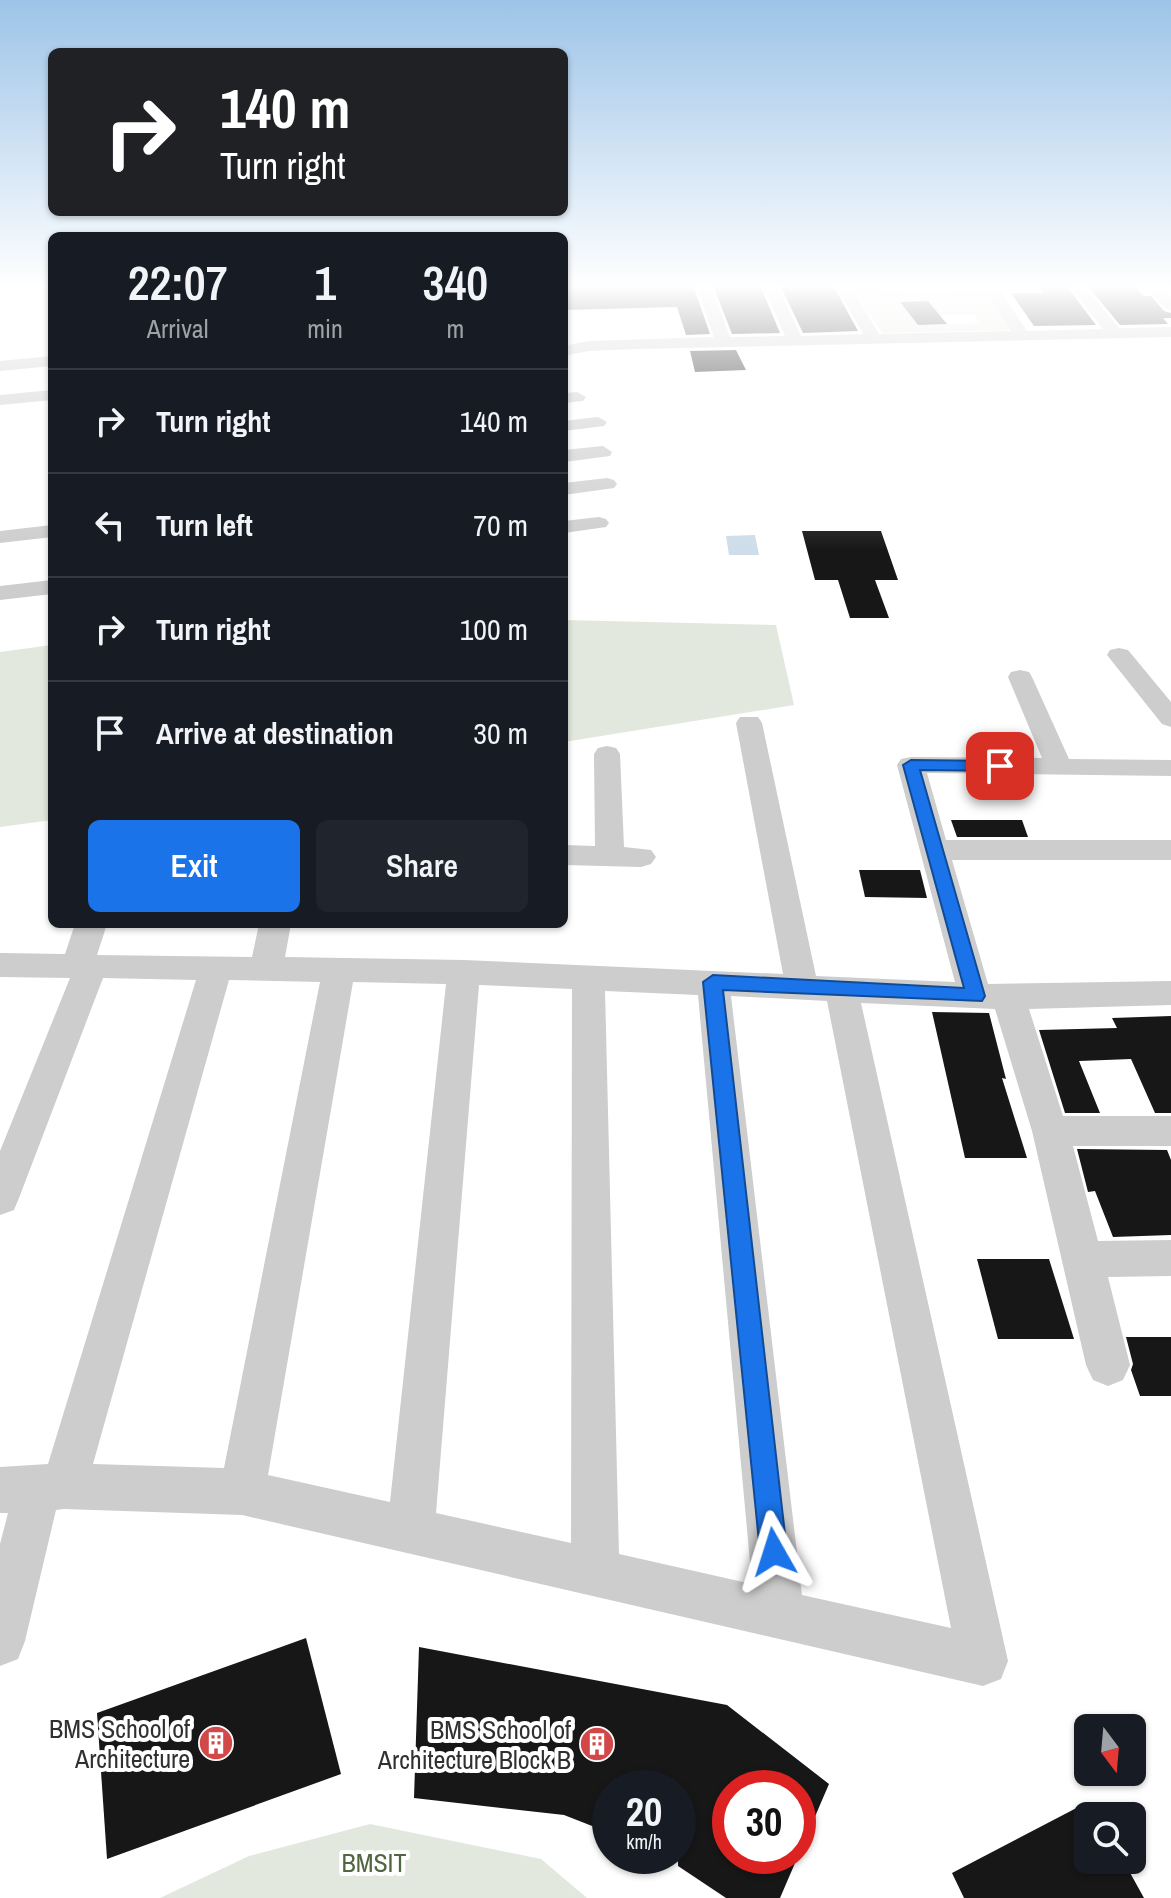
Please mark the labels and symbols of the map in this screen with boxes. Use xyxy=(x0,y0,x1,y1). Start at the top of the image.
pin xyxy=(966,732,1034,800)
position arrow xyxy=(732,1510,816,1594)
place label: BMS School of Architecture xyxy=(49,1711,190,1776)
place label: BMS School of Architecture Block B xyxy=(377,1712,571,1777)
north arrow xyxy=(1074,1714,1146,1786)
building icon: BMS School of Architecture xyxy=(197,1724,235,1762)
building icon: BMS School of Architecture Block B xyxy=(578,1725,616,1763)
speed limit sign: 30 xyxy=(712,1770,816,1874)
park label: BMSIT xyxy=(341,1845,407,1880)

